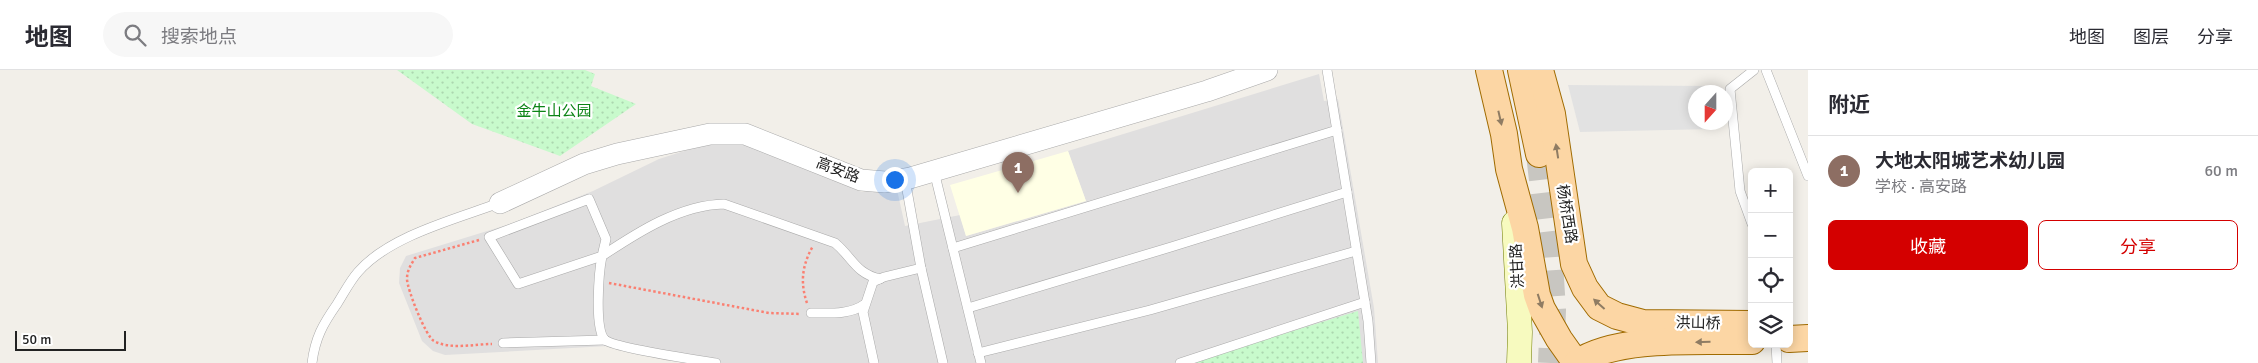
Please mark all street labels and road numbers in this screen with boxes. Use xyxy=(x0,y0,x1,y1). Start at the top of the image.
street label: 高安路 xyxy=(814,154,862,186)
street label: 杨桥西路 xyxy=(1553,183,1581,245)
street label: 洪甘路 xyxy=(1507,243,1527,289)
street label: 洪山桥 xyxy=(1675,314,1721,332)

